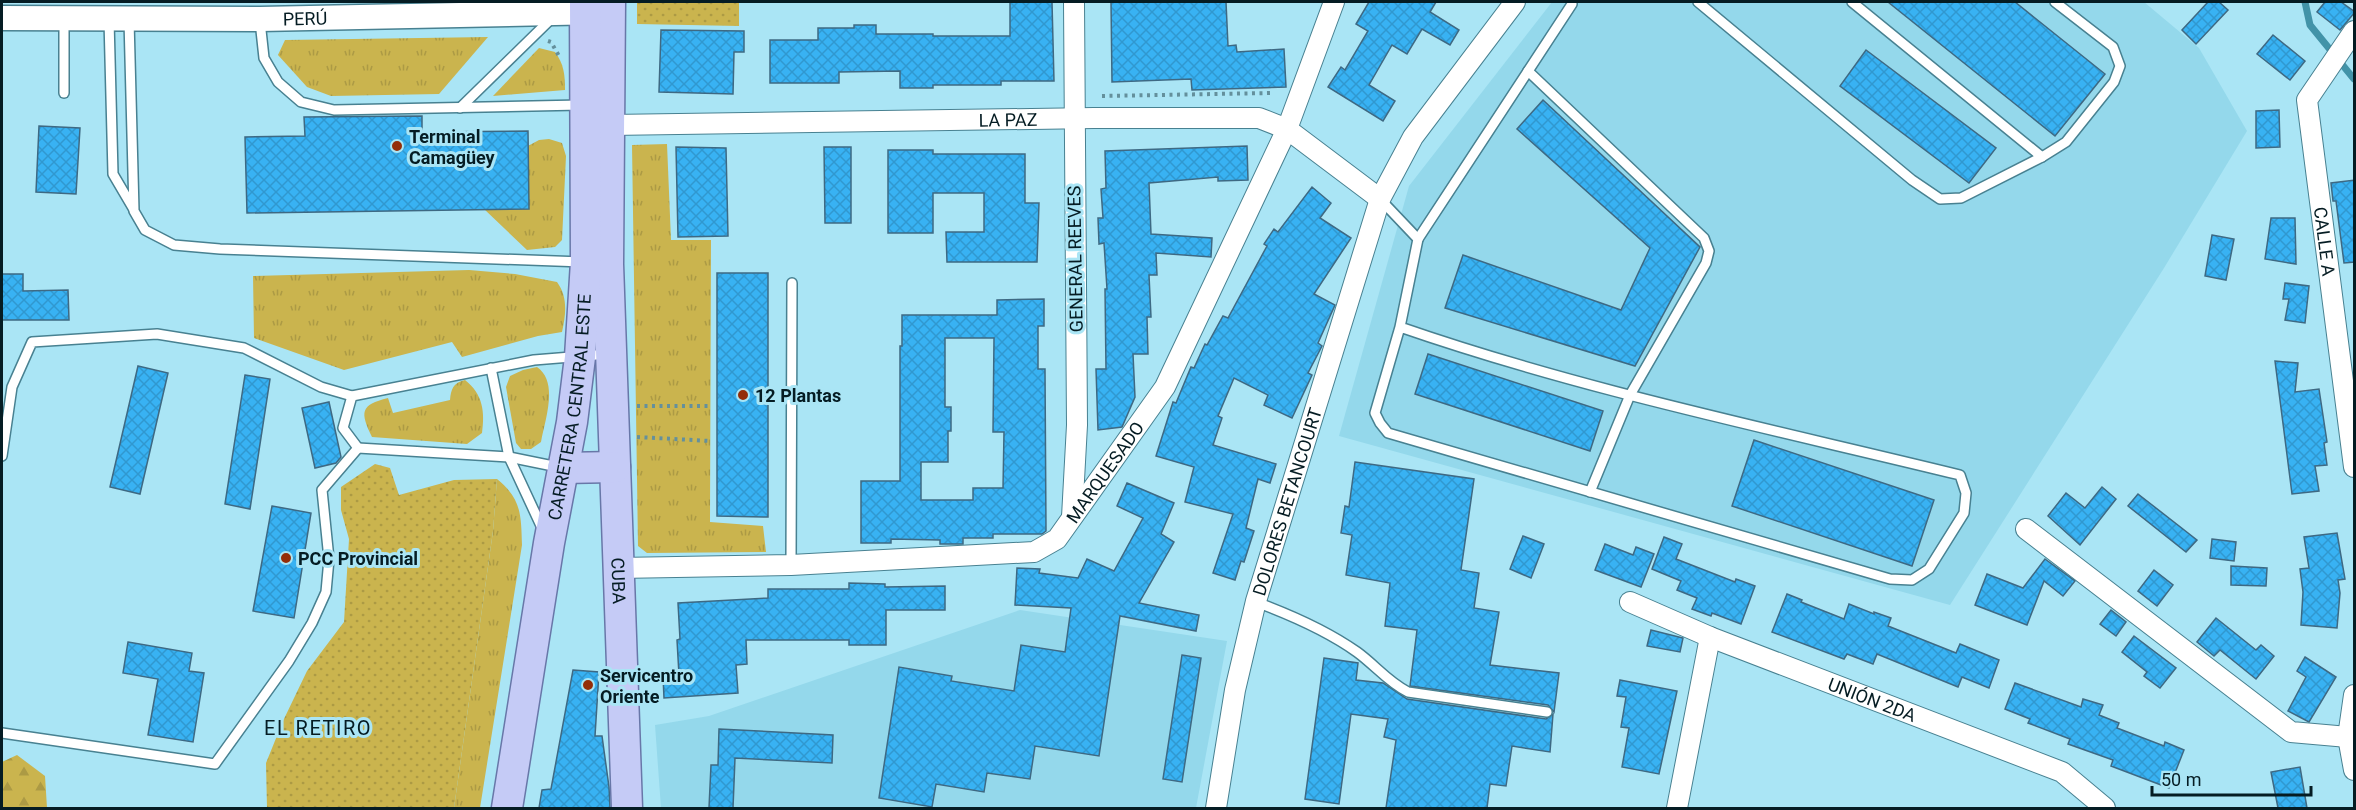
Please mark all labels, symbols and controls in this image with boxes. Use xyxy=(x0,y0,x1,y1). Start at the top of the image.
street label: PERÚ xyxy=(283,7,327,29)
street label: LA PAZ xyxy=(978,108,1038,130)
place label: Terminal Camagüey xyxy=(409,126,496,168)
marker: Terminal Camagüey xyxy=(390,139,404,153)
street label: GENERAL REEVES xyxy=(1063,185,1087,332)
street label: CALLE A xyxy=(2310,206,2340,277)
street label: CARRETERA CENTRAL ESTE xyxy=(543,293,594,522)
place label: 12 Plantas xyxy=(755,385,841,406)
marker: 12 Plantas xyxy=(736,388,750,402)
street label: DOLORES BETANCOURT xyxy=(1248,405,1326,598)
street label: MARQUESADO xyxy=(1061,417,1148,527)
place label: PCC Provincial xyxy=(298,548,418,569)
marker: PCC Provincial xyxy=(279,551,293,565)
street label: CUBA xyxy=(608,557,630,605)
place label: Servicentro Oriente xyxy=(600,665,693,707)
street label: UNIÓN 2DA xyxy=(1825,673,1919,726)
marker: Servicentro Oriente xyxy=(581,678,595,692)
district label: EL RETIRO xyxy=(264,716,372,740)
scale bar xyxy=(2152,759,2311,797)
text: 50 m xyxy=(2161,769,2201,790)

